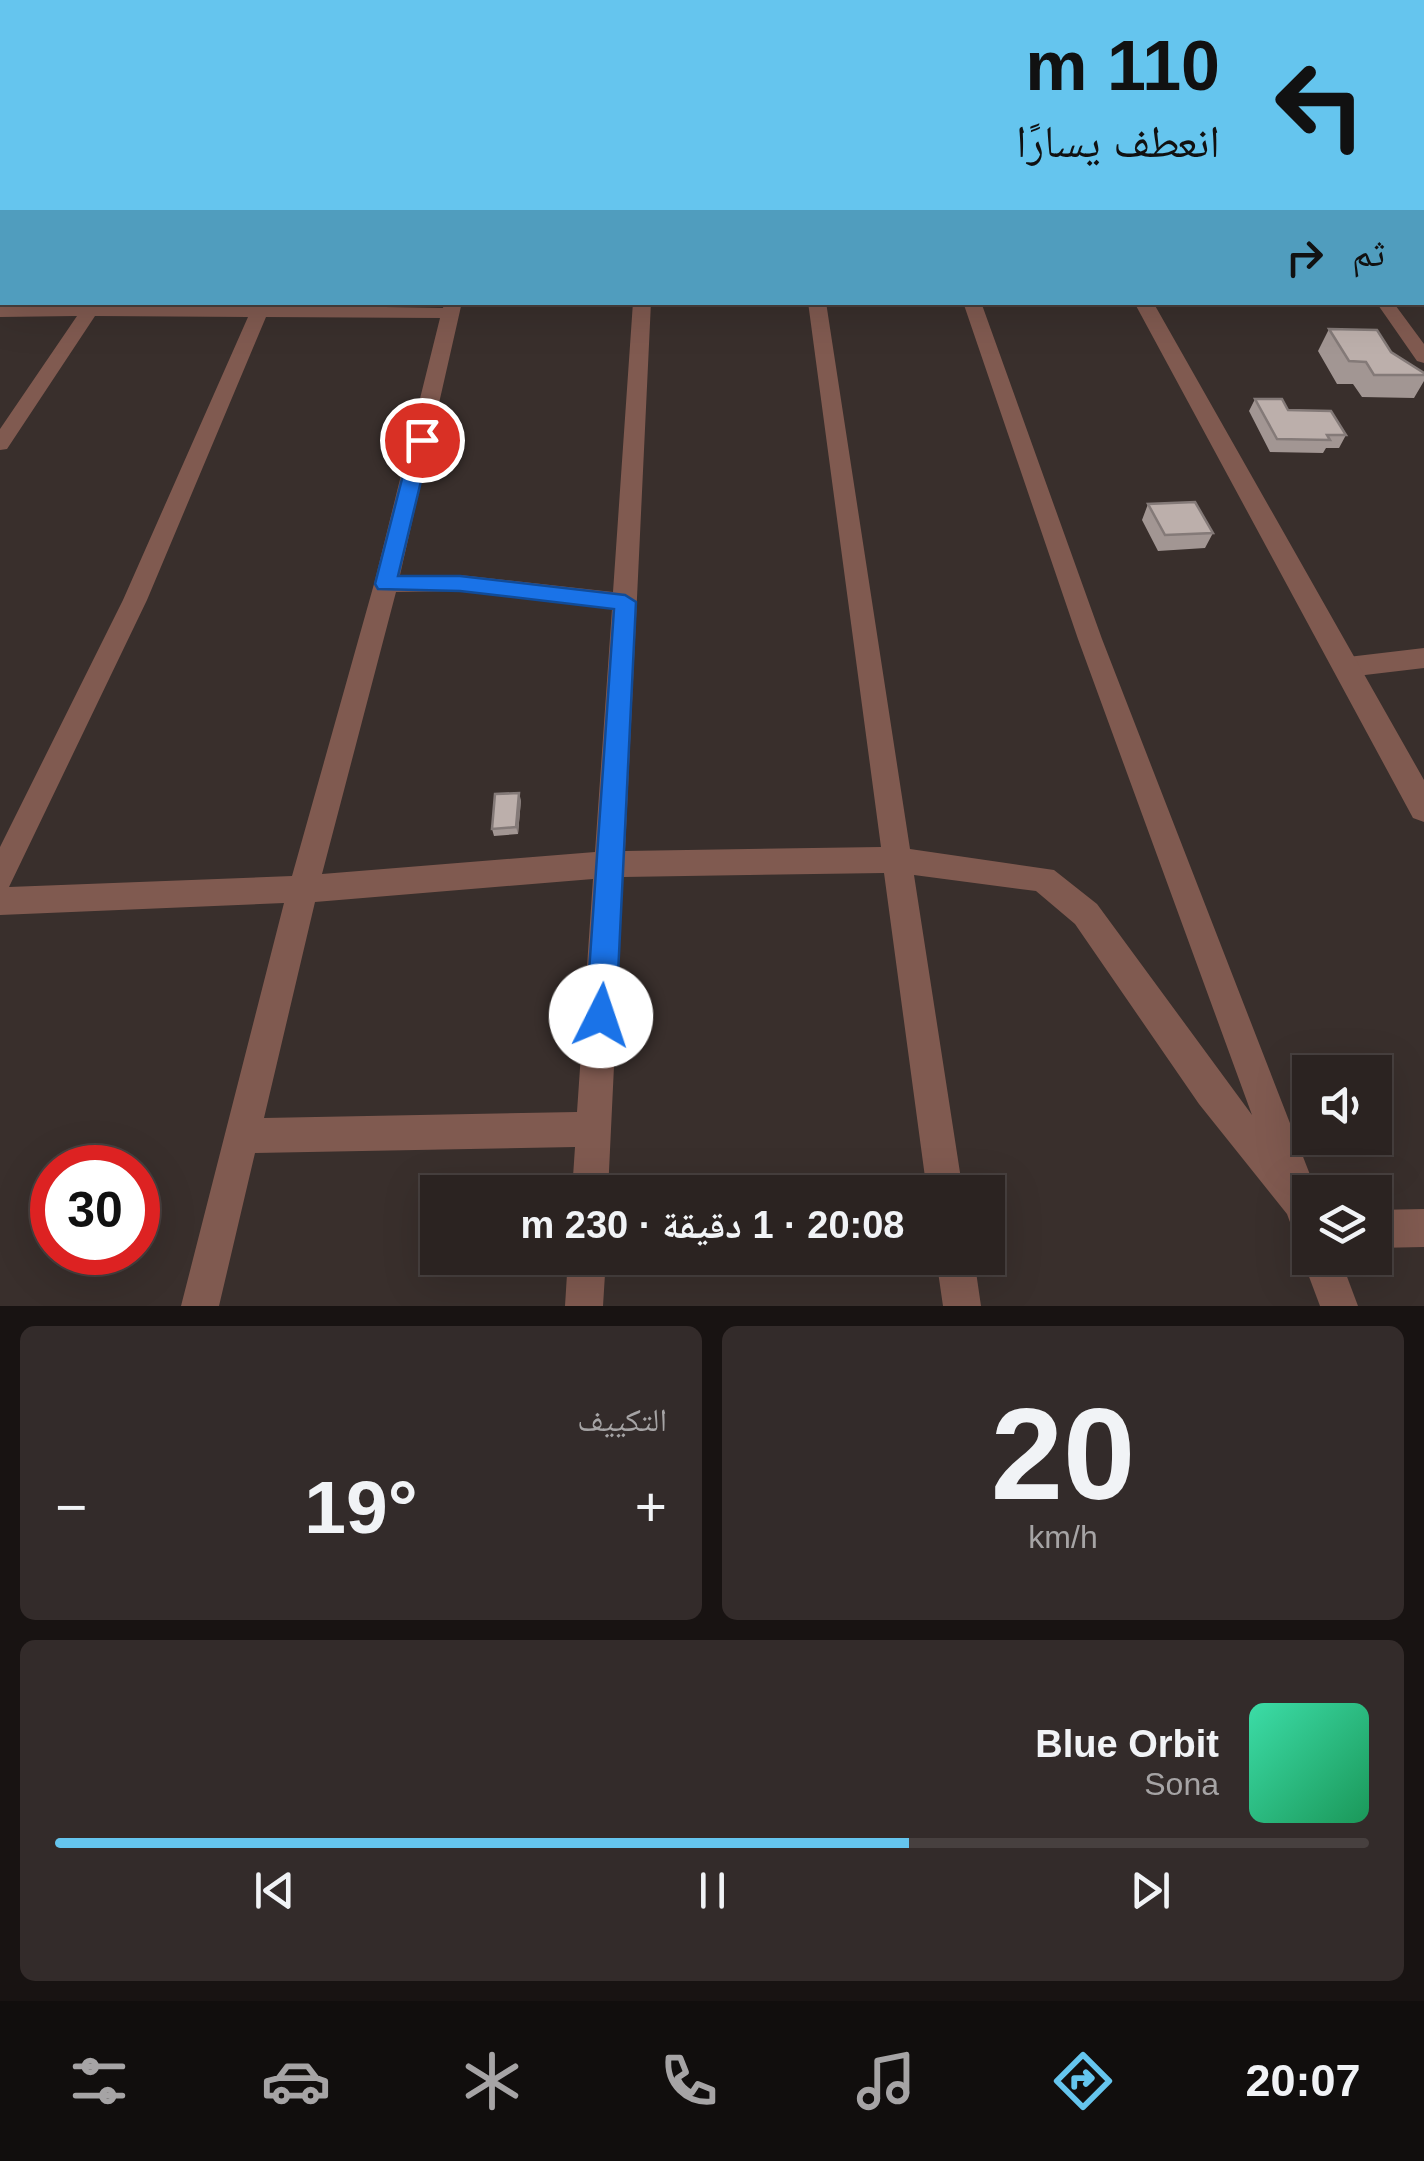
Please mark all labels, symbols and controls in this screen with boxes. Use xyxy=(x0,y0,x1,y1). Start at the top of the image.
text: 110 m xyxy=(1025,27,1220,105)
icon: left xyxy=(1255,40,1385,170)
text: انعطف يسارًا xyxy=(1016,116,1220,167)
icon: right xyxy=(1277,230,1332,285)
text: ثم xyxy=(1352,232,1385,274)
pin xyxy=(380,398,465,483)
icon: arrive xyxy=(395,413,450,468)
position arrow xyxy=(549,964,653,1068)
map controls xyxy=(1292,1055,1392,1275)
button: sound xyxy=(1292,1055,1392,1155)
speed limit sign: 30 xyxy=(30,1145,160,1275)
button: layers xyxy=(1292,1175,1392,1275)
text: 20:08 · 1 دقيقة · 230 m xyxy=(520,1204,905,1246)
text: 20 xyxy=(991,1381,1135,1527)
text: التكييف xyxy=(577,1402,667,1438)
text: 19° xyxy=(304,1465,418,1549)
text: − xyxy=(55,1476,87,1538)
text: + xyxy=(635,1476,667,1538)
text: km/h xyxy=(1028,1519,1098,1555)
text: Blue Orbit xyxy=(1035,1723,1219,1765)
text: Sona xyxy=(1144,1766,1219,1802)
icon: previous xyxy=(247,1863,302,1918)
icon: pause xyxy=(685,1863,740,1918)
icon: next xyxy=(1123,1863,1178,1918)
icon: filters xyxy=(64,2046,134,2116)
icon: car xyxy=(261,2046,331,2116)
icon: climate xyxy=(457,2046,527,2116)
icon: phone xyxy=(654,2046,724,2116)
icon: music xyxy=(851,2046,921,2116)
icon: directions xyxy=(1048,2046,1118,2116)
text: 20:07 xyxy=(1245,2055,1361,2106)

